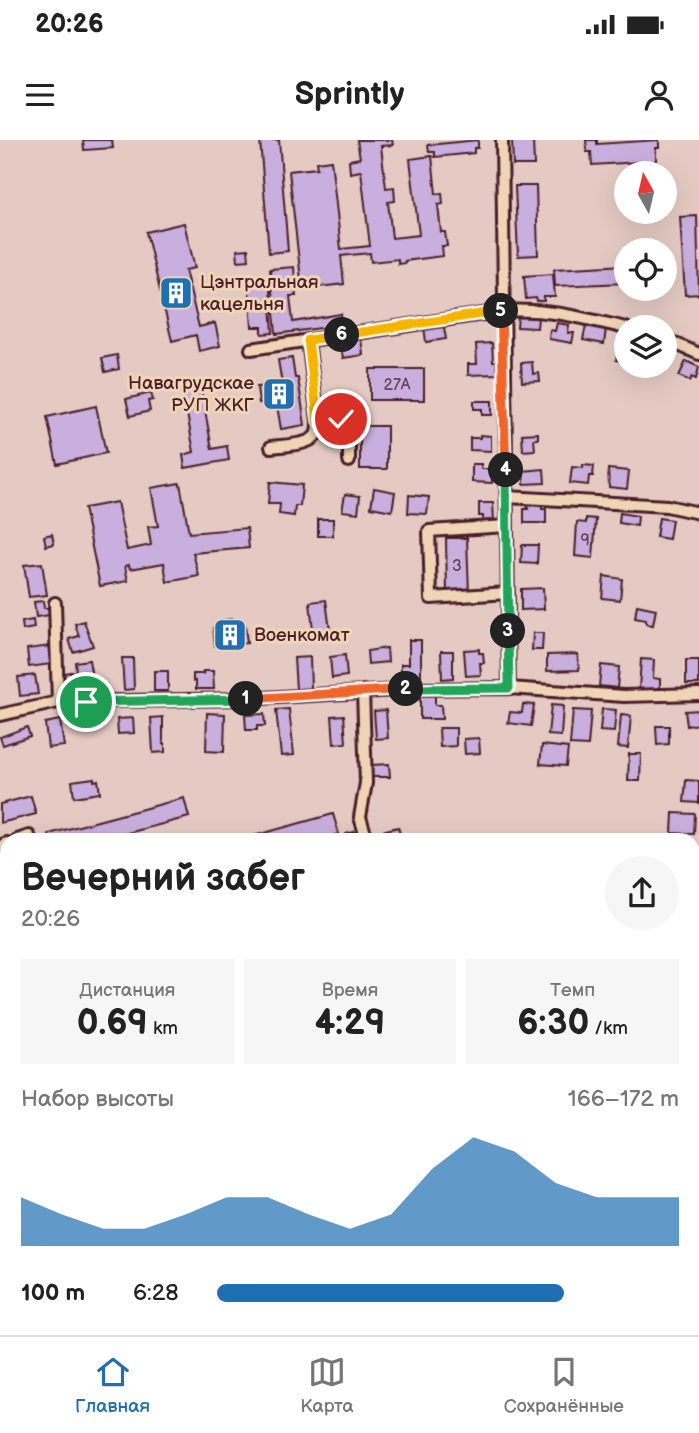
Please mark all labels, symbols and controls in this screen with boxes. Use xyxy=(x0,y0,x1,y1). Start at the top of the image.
text: 20:26 xyxy=(35,9,104,40)
text: Sprintly xyxy=(295,75,404,114)
icon: menu xyxy=(21,76,59,114)
icon: person xyxy=(640,76,678,114)
north arrow xyxy=(614,161,677,224)
map controls xyxy=(614,161,677,378)
button: locate xyxy=(614,238,677,301)
place label: Цэнтральная кацельня xyxy=(200,271,319,316)
building icon: Цэнтральная кацельня xyxy=(157,274,195,312)
pin: 5 xyxy=(484,294,518,328)
text: 5 xyxy=(495,299,506,322)
button: layers xyxy=(614,315,677,378)
pin: 6 xyxy=(324,318,360,352)
text: 6 xyxy=(336,323,347,346)
place label: Навагрудскае РУП ЖКГ xyxy=(128,372,255,417)
building icon: Навагрудскае РУП ЖКГ xyxy=(260,375,298,413)
house number: 27А xyxy=(384,376,411,395)
pin xyxy=(311,389,371,449)
icon: check xyxy=(322,400,360,438)
pin: 4 xyxy=(489,452,524,488)
text: 4 xyxy=(500,458,511,481)
house number: 9 xyxy=(580,531,590,550)
house number: 3 xyxy=(452,557,462,576)
pin: 3 xyxy=(490,614,526,648)
building icon: Военкомат xyxy=(211,616,249,654)
text: 3 xyxy=(502,619,513,642)
place label: Военкомат xyxy=(254,624,350,647)
pin xyxy=(56,672,116,732)
pin: 2 xyxy=(388,672,424,706)
text: 2 xyxy=(400,677,411,700)
pin: 1 xyxy=(229,682,264,716)
icon: arrive xyxy=(67,683,105,721)
text: 1 xyxy=(242,687,250,710)
text: Вечерний забег xyxy=(21,856,305,901)
button: share xyxy=(605,856,679,930)
text: 20:26 xyxy=(21,905,80,933)
text: Дистанция xyxy=(79,979,175,1002)
text: Время xyxy=(322,979,378,1002)
text: Темп xyxy=(550,979,595,1002)
text: 0.69 xyxy=(77,1002,148,1045)
text: 4:29 xyxy=(315,1002,385,1045)
text: 6:30 xyxy=(517,1002,589,1045)
text: km xyxy=(148,1017,178,1040)
text: /km xyxy=(589,1017,628,1040)
text: Набор высоты xyxy=(21,1085,174,1113)
text: 166–172 m xyxy=(568,1085,679,1113)
text: 100 m xyxy=(21,1279,85,1307)
text: 6:28 xyxy=(133,1279,179,1307)
tab: Главная xyxy=(75,1353,150,1418)
tab: Карта xyxy=(300,1353,354,1418)
tab: Сохранённые xyxy=(504,1353,624,1418)

